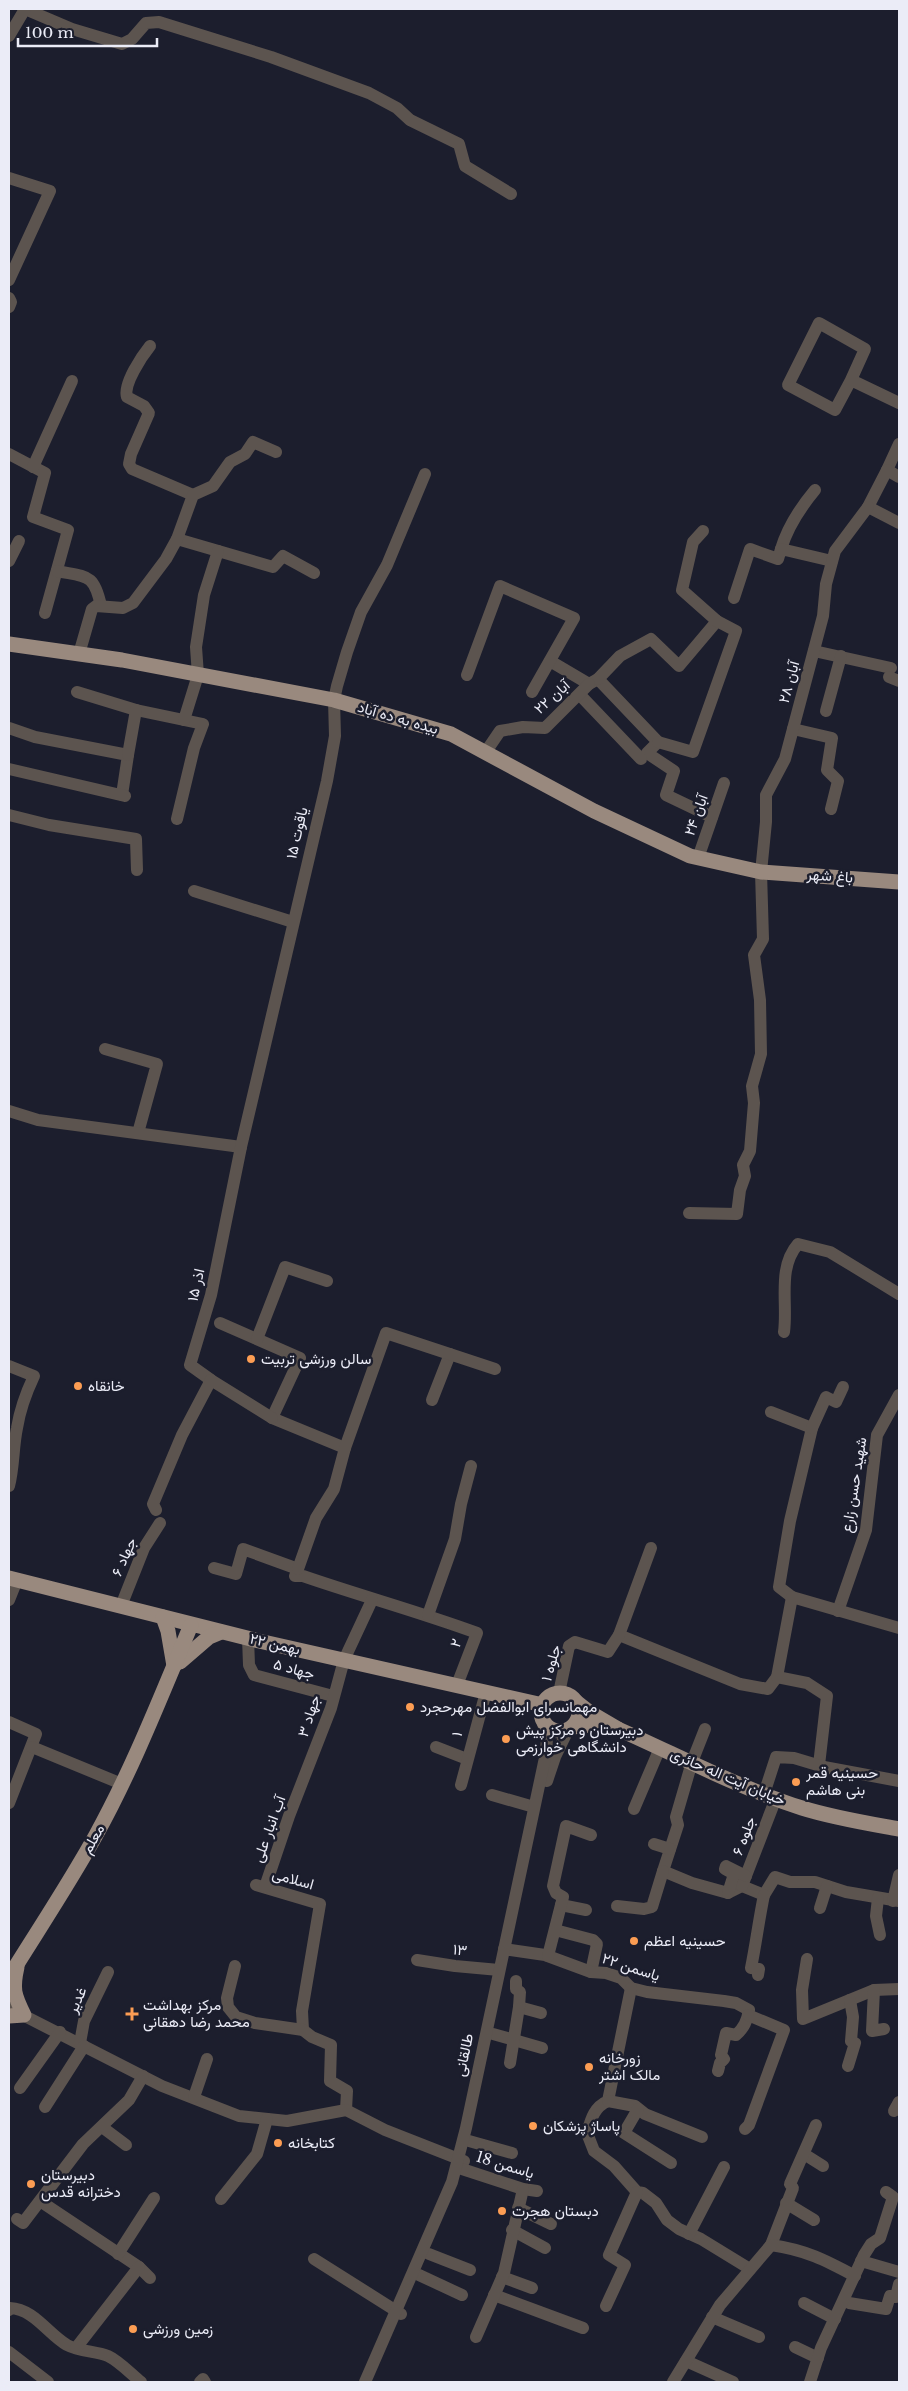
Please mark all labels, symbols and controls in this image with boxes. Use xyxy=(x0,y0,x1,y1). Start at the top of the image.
scale bar xyxy=(18,15,156,47)
text: 100 m xyxy=(25,23,74,42)
street label: آبان ۲۸ xyxy=(774,657,804,705)
street label: آبان ۲۲ xyxy=(530,675,575,718)
street label: بیده به ده آباد xyxy=(356,697,441,738)
street label: آبان ۲۴ xyxy=(679,790,712,838)
street label: یاقوت ۱۵ xyxy=(281,805,312,861)
street label: باغ شهر xyxy=(805,864,854,889)
street label: اذر ۱۵ xyxy=(183,1267,209,1303)
place label: سالن ورزشی تربیت xyxy=(261,1349,372,1369)
marker: سالن ورزشی تربیت xyxy=(245,1353,257,1365)
place label: خانقاه xyxy=(88,1376,125,1395)
marker: خانقاه xyxy=(72,1380,84,1392)
street label: شهید حسن زارع xyxy=(837,1435,872,1535)
street label: جهاد ۶ xyxy=(107,1535,140,1579)
street label: ۲۲ بهمن xyxy=(248,1628,302,1660)
street label: ۲ xyxy=(445,1636,466,1650)
street label: جلوه ۱ xyxy=(536,1642,565,1683)
street label: جهاد ۵ xyxy=(271,1654,317,1683)
street label: جهاد ۳ xyxy=(293,1693,324,1739)
place label: مهمانسرای ابوالفضل مهرحجرد xyxy=(420,1697,597,1717)
marker: مهمانسرای ابوالفضل مهرحجرد xyxy=(404,1701,416,1713)
place label: دبیرستان و مرکز پیش دانشگاهی خوارزمی xyxy=(516,1720,643,1757)
street label: ۱ xyxy=(447,1729,466,1738)
marker: دبیرستان و مرکز پیش دانشگاهی خوارزمی xyxy=(500,1733,512,1745)
street label: خیابان آیت اله حائری xyxy=(667,1744,789,1810)
place label: حسینیه قمر بنی هاشم xyxy=(805,1763,878,1800)
marker: حسینیه قمر بنی هاشم xyxy=(790,1776,802,1788)
street label: آب انبار علی xyxy=(248,1791,291,1865)
street label: جلوه ۶ xyxy=(727,1814,760,1858)
street label: معلم xyxy=(77,1821,109,1857)
street label: اسلامی xyxy=(270,1864,316,1894)
place label: حسینیه اعظم xyxy=(644,1931,726,1951)
marker: حسینیه اعظم xyxy=(628,1935,640,1947)
street label: ۱۳ xyxy=(452,1939,468,1960)
street label: یاسمن ۲۲ xyxy=(599,1948,663,1986)
street label: غدیر xyxy=(62,1984,91,2017)
place label: مرکز بهداشت محمد رضا دهقانی xyxy=(143,1995,250,2032)
marker: مرکز بهداشت محمد رضا دهقانی xyxy=(125,2007,139,2021)
street label: طالقانی xyxy=(450,2031,478,2078)
place label: زورخانه مالک اشتر xyxy=(598,2048,660,2084)
marker: زورخانه مالک اشتر xyxy=(583,2061,595,2073)
place label: پاساژ پزشکان xyxy=(543,2116,620,2136)
marker: پاساژ پزشکان xyxy=(527,2120,539,2132)
place label: کتابخانه xyxy=(288,2133,335,2152)
marker: کتابخانه xyxy=(272,2137,284,2149)
street label: یاسمن 18 xyxy=(473,2147,537,2183)
place label: دبیرستان دخترانه قدس xyxy=(41,2165,121,2202)
marker: دبیرستان دخترانه قدس xyxy=(25,2178,37,2190)
place label: دبستان هجرت xyxy=(512,2201,599,2220)
marker: دبستان هجرت xyxy=(496,2205,508,2217)
place label: زمین ورزشی xyxy=(143,2319,213,2339)
marker: زمین ورزشی xyxy=(127,2323,139,2335)

